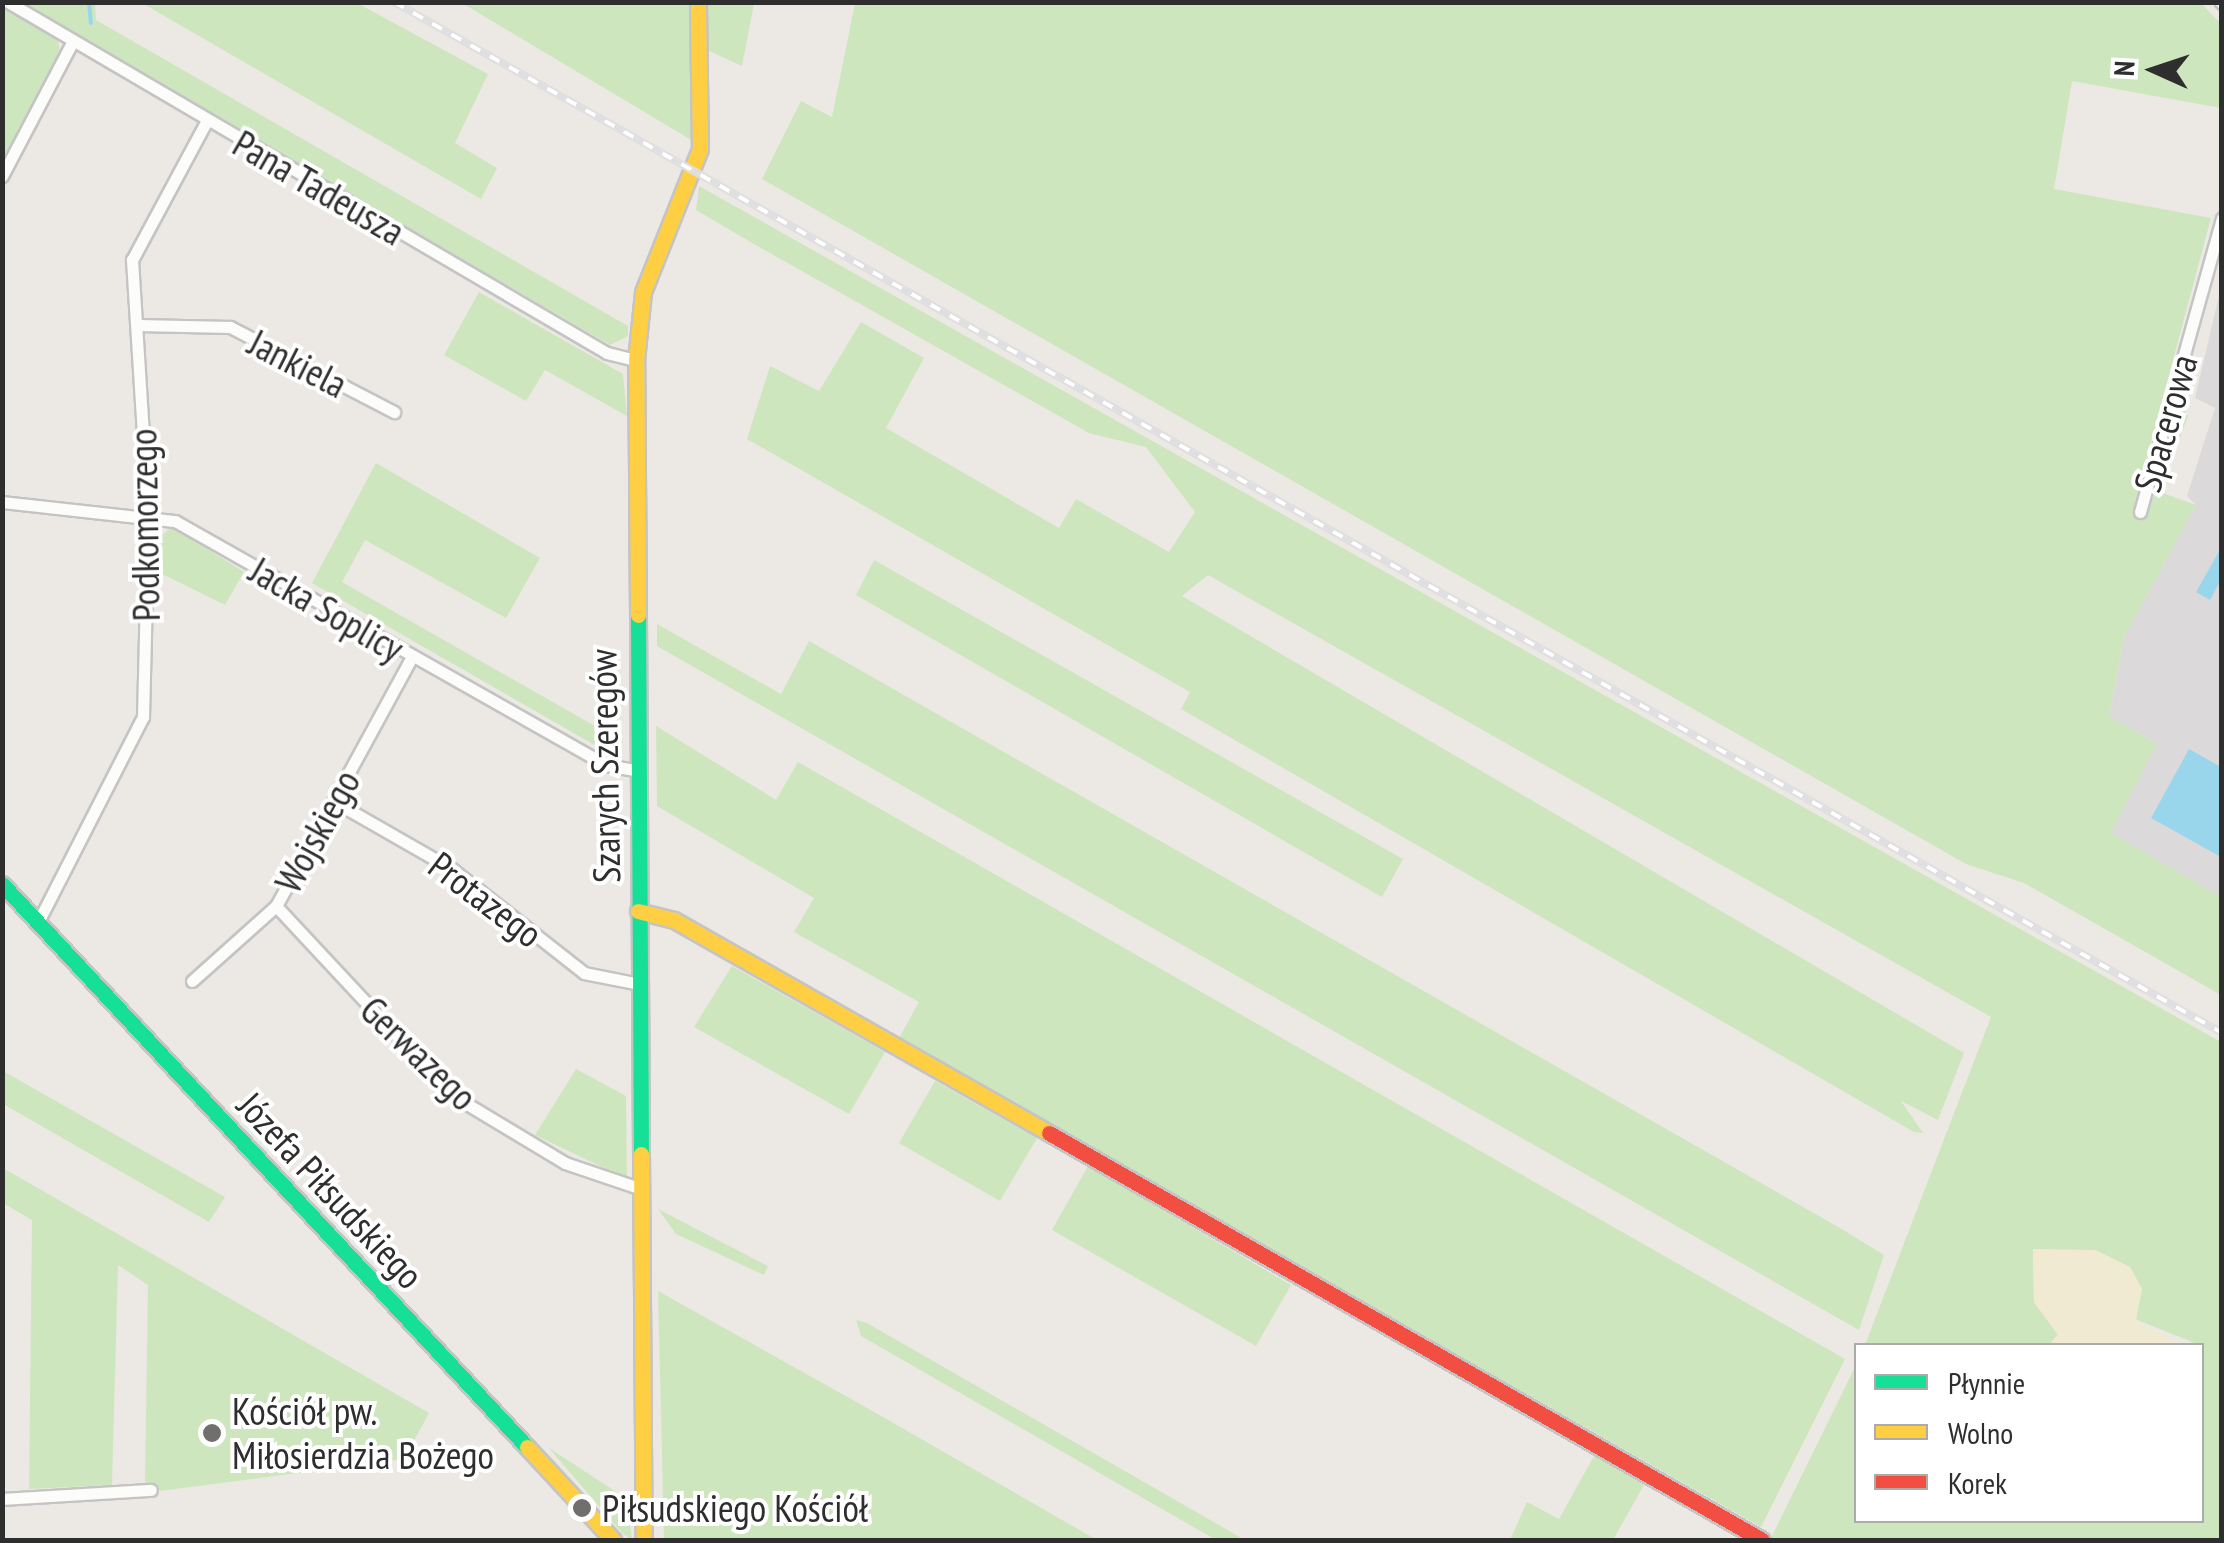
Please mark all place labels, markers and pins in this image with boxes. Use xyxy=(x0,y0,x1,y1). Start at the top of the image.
place label: Kościół pw. Miłosierdzia Bożego xyxy=(232,1388,494,1478)
marker: Kościół pw. Miłosierdzia Bożego xyxy=(201,1422,223,1444)
place label: Piłsudskiego Kościół xyxy=(602,1485,868,1531)
marker: Piłsudskiego Kościół xyxy=(571,1497,593,1519)

